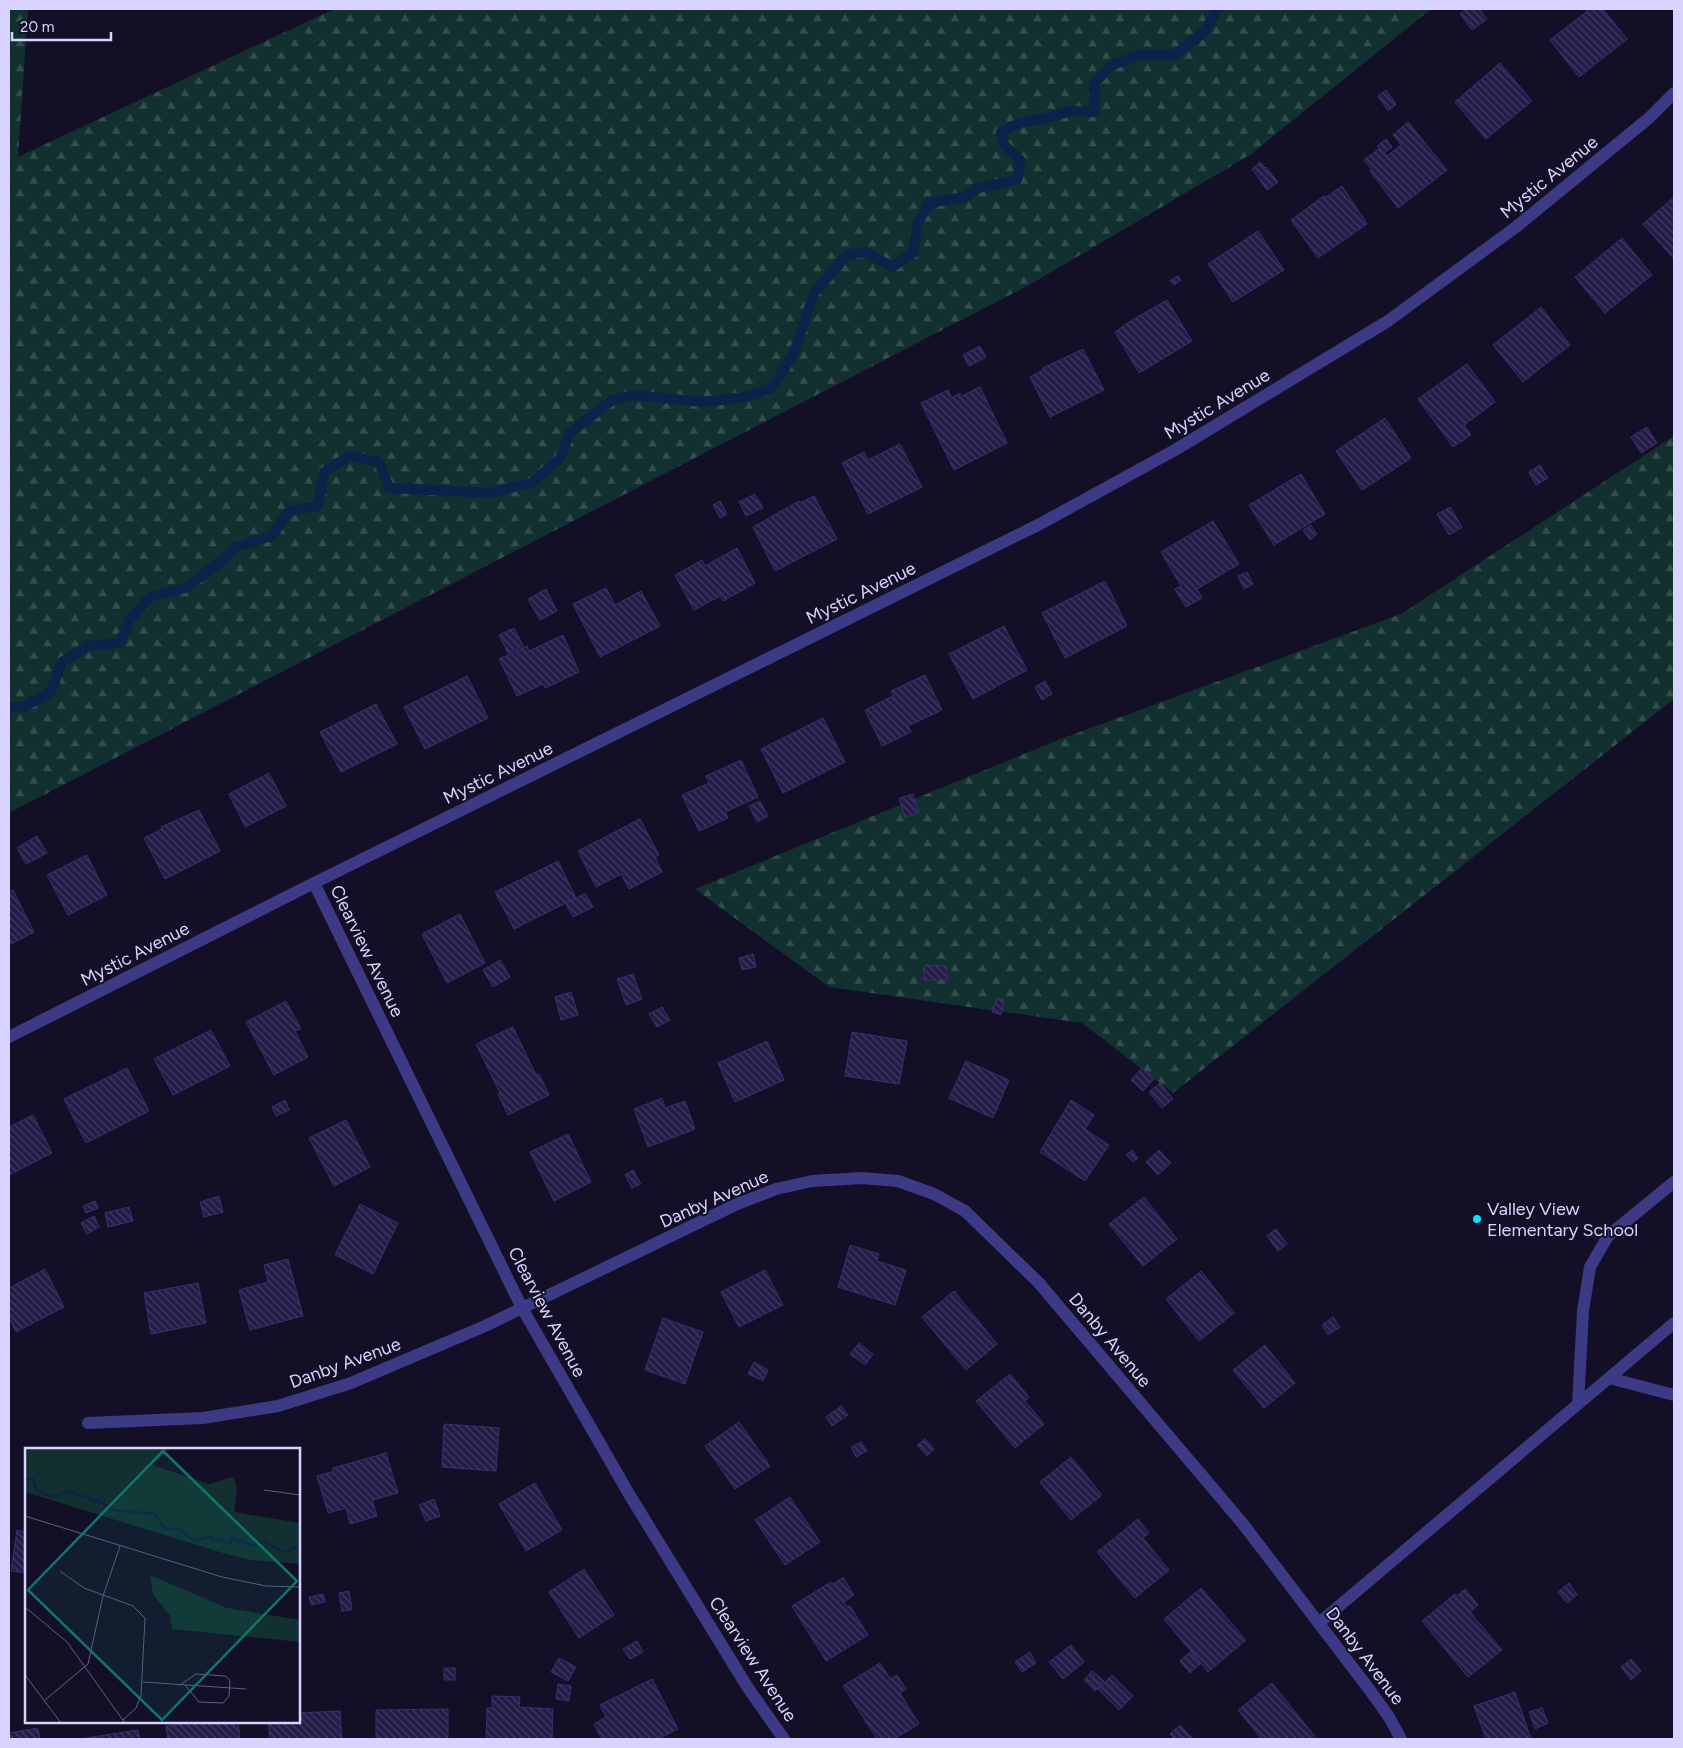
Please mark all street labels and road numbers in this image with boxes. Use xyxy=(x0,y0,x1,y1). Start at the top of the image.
street label: Mystic Avenue xyxy=(1496,131,1602,223)
street label: Mystic Avenue xyxy=(1160,364,1274,444)
street label: Mystic Avenue xyxy=(803,557,920,629)
street label: Mystic Avenue xyxy=(440,737,557,809)
street label: Clearview Avenue xyxy=(325,881,409,1021)
street label: Mystic Avenue xyxy=(77,917,193,991)
street label: Danby Avenue xyxy=(656,1165,772,1233)
street label: Clearview Avenue xyxy=(503,1243,591,1381)
street label: Danby Avenue xyxy=(1064,1288,1156,1392)
street label: Danby Avenue xyxy=(286,1333,404,1393)
street label: Clearview Avenue xyxy=(704,1592,802,1726)
street label: Danby Avenue xyxy=(1321,1603,1409,1709)

